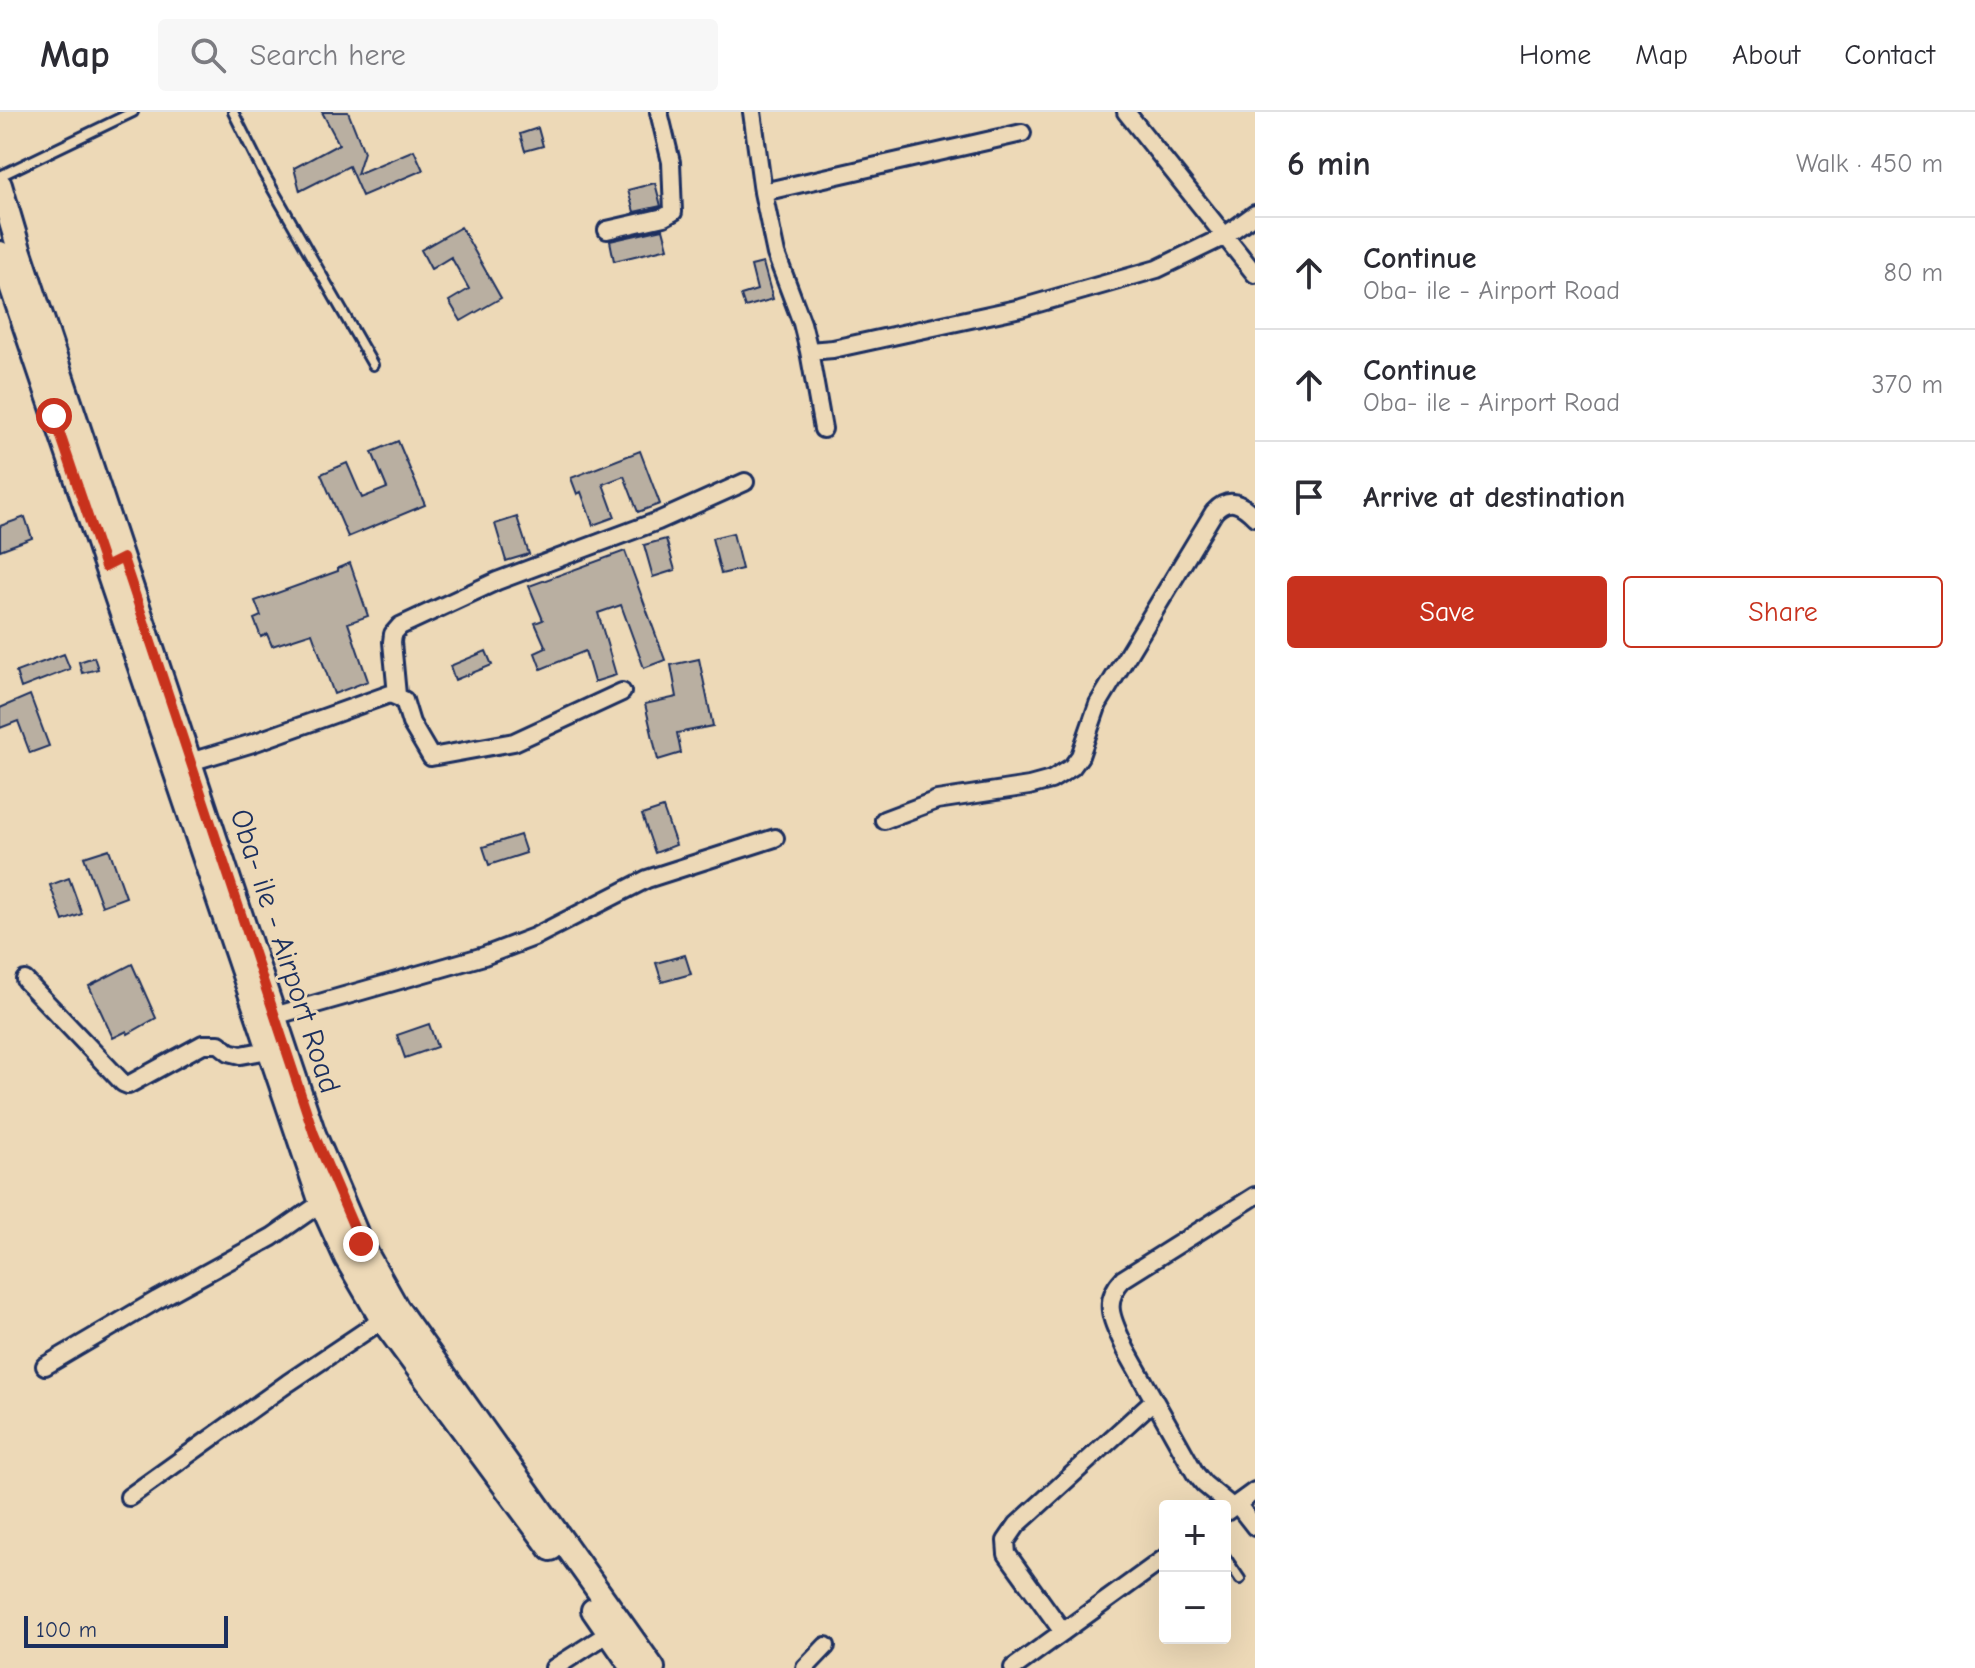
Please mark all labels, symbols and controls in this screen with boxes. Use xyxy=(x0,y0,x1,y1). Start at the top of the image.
search box xyxy=(158,19,718,91)
text: Map xyxy=(40,33,110,77)
icon: search xyxy=(186,33,230,77)
text: Search here xyxy=(250,38,406,73)
text: Home xyxy=(1519,39,1591,71)
text: Map xyxy=(1635,39,1688,71)
text: About xyxy=(1732,39,1800,71)
text: Contact xyxy=(1844,39,1935,71)
text: 6 min xyxy=(1287,144,1371,184)
text: Walk · 450 m xyxy=(1796,149,1943,179)
text: Continue xyxy=(1363,241,1477,276)
icon: ahead xyxy=(1287,251,1331,295)
text: 80 m xyxy=(1884,258,1943,288)
text: Oba- ile - Airport Road xyxy=(1363,276,1620,306)
text: Continue xyxy=(1363,353,1477,388)
icon: ahead xyxy=(1287,363,1331,407)
text: 370 m xyxy=(1872,370,1943,400)
text: Oba- ile - Airport Road xyxy=(1363,388,1620,418)
route start xyxy=(36,398,72,434)
icon: arrive xyxy=(1287,475,1331,519)
text: Arrive at destination xyxy=(1363,480,1625,515)
button: Save xyxy=(1287,576,1607,648)
button: Share xyxy=(1623,576,1943,648)
street label: Oba- ile - Airport Road xyxy=(223,805,347,1097)
route end xyxy=(343,1226,379,1262)
map controls xyxy=(1159,1500,1231,1644)
button: + xyxy=(1159,1500,1231,1572)
button: − xyxy=(1159,1572,1231,1644)
scale bar xyxy=(24,1612,228,1648)
text: 100 m xyxy=(36,1617,97,1643)

